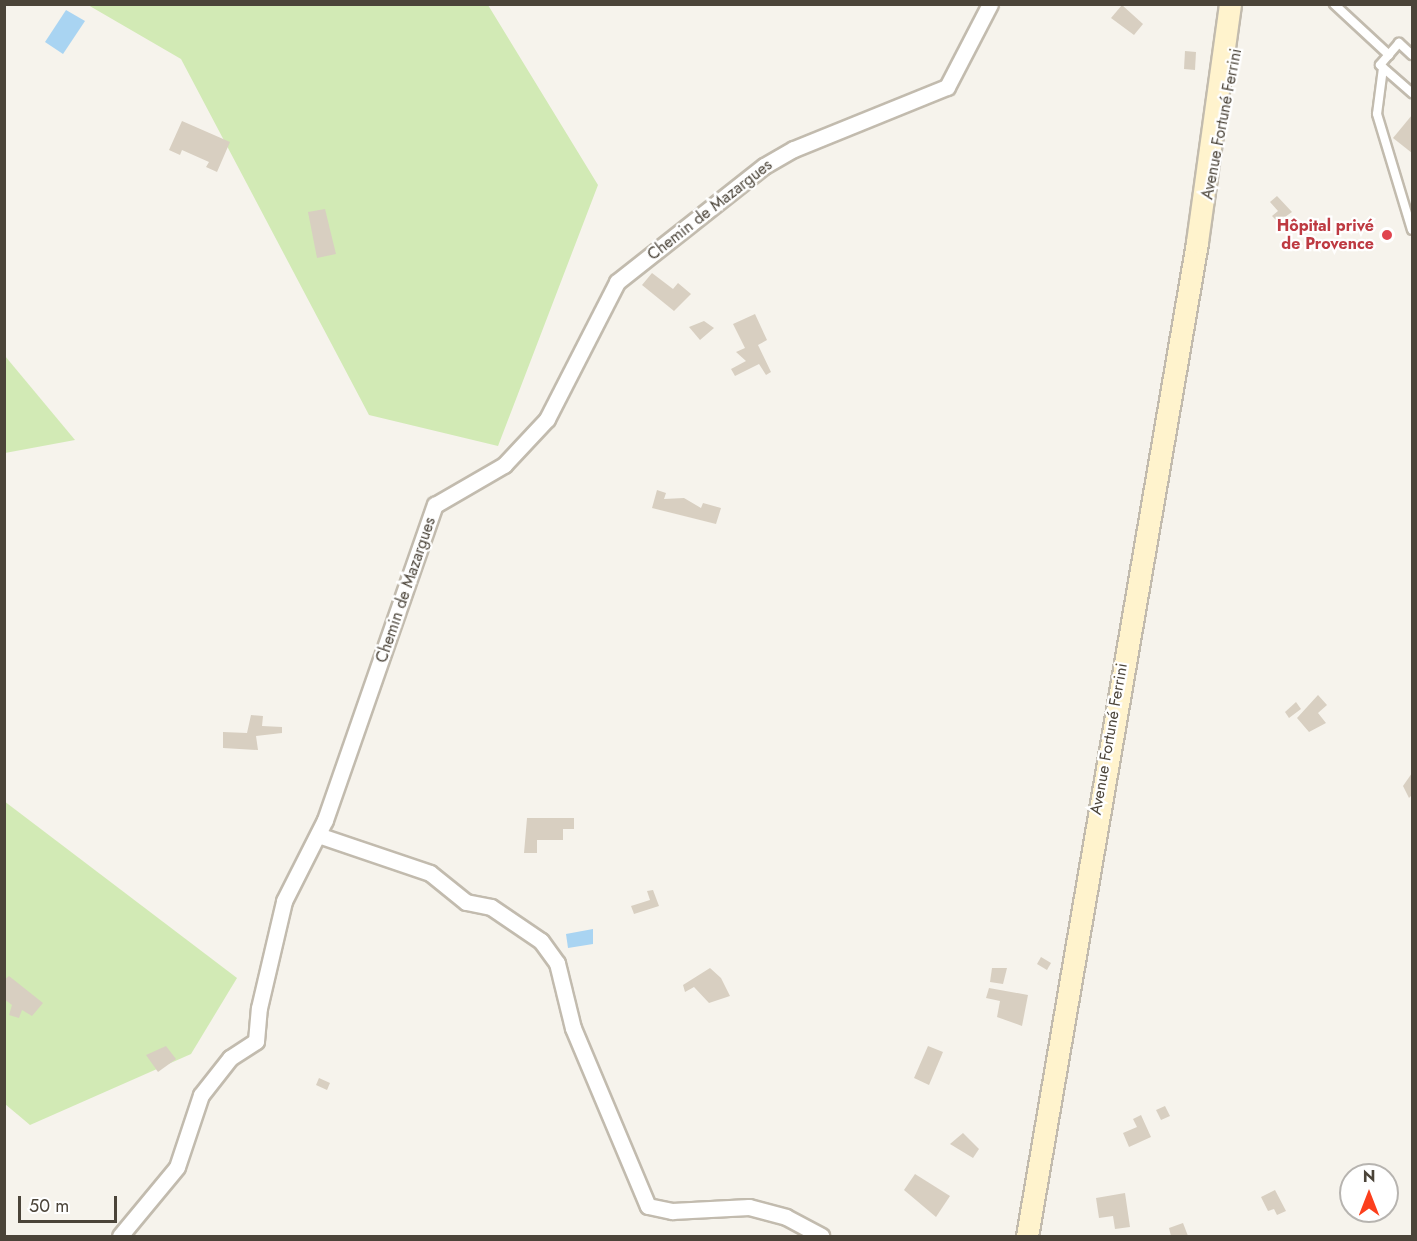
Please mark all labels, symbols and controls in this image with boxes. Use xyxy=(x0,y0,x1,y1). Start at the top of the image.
street label: Avenue Fortuné Ferrini xyxy=(1198,47,1246,201)
street label: Chemin de Mazargues xyxy=(644,155,776,265)
place label: Hôpital privé de Provence xyxy=(1277,216,1374,254)
marker: Hôpital privé de Provence xyxy=(1378,226,1396,244)
street label: Chemin de Mazargues xyxy=(372,515,440,665)
street label: Avenue Fortuné Ferrini xyxy=(1086,662,1132,816)
north arrow xyxy=(1339,1163,1399,1223)
text: N xyxy=(1363,1165,1375,1188)
scale bar xyxy=(21,1184,120,1222)
text: 50 m xyxy=(29,1193,69,1219)

